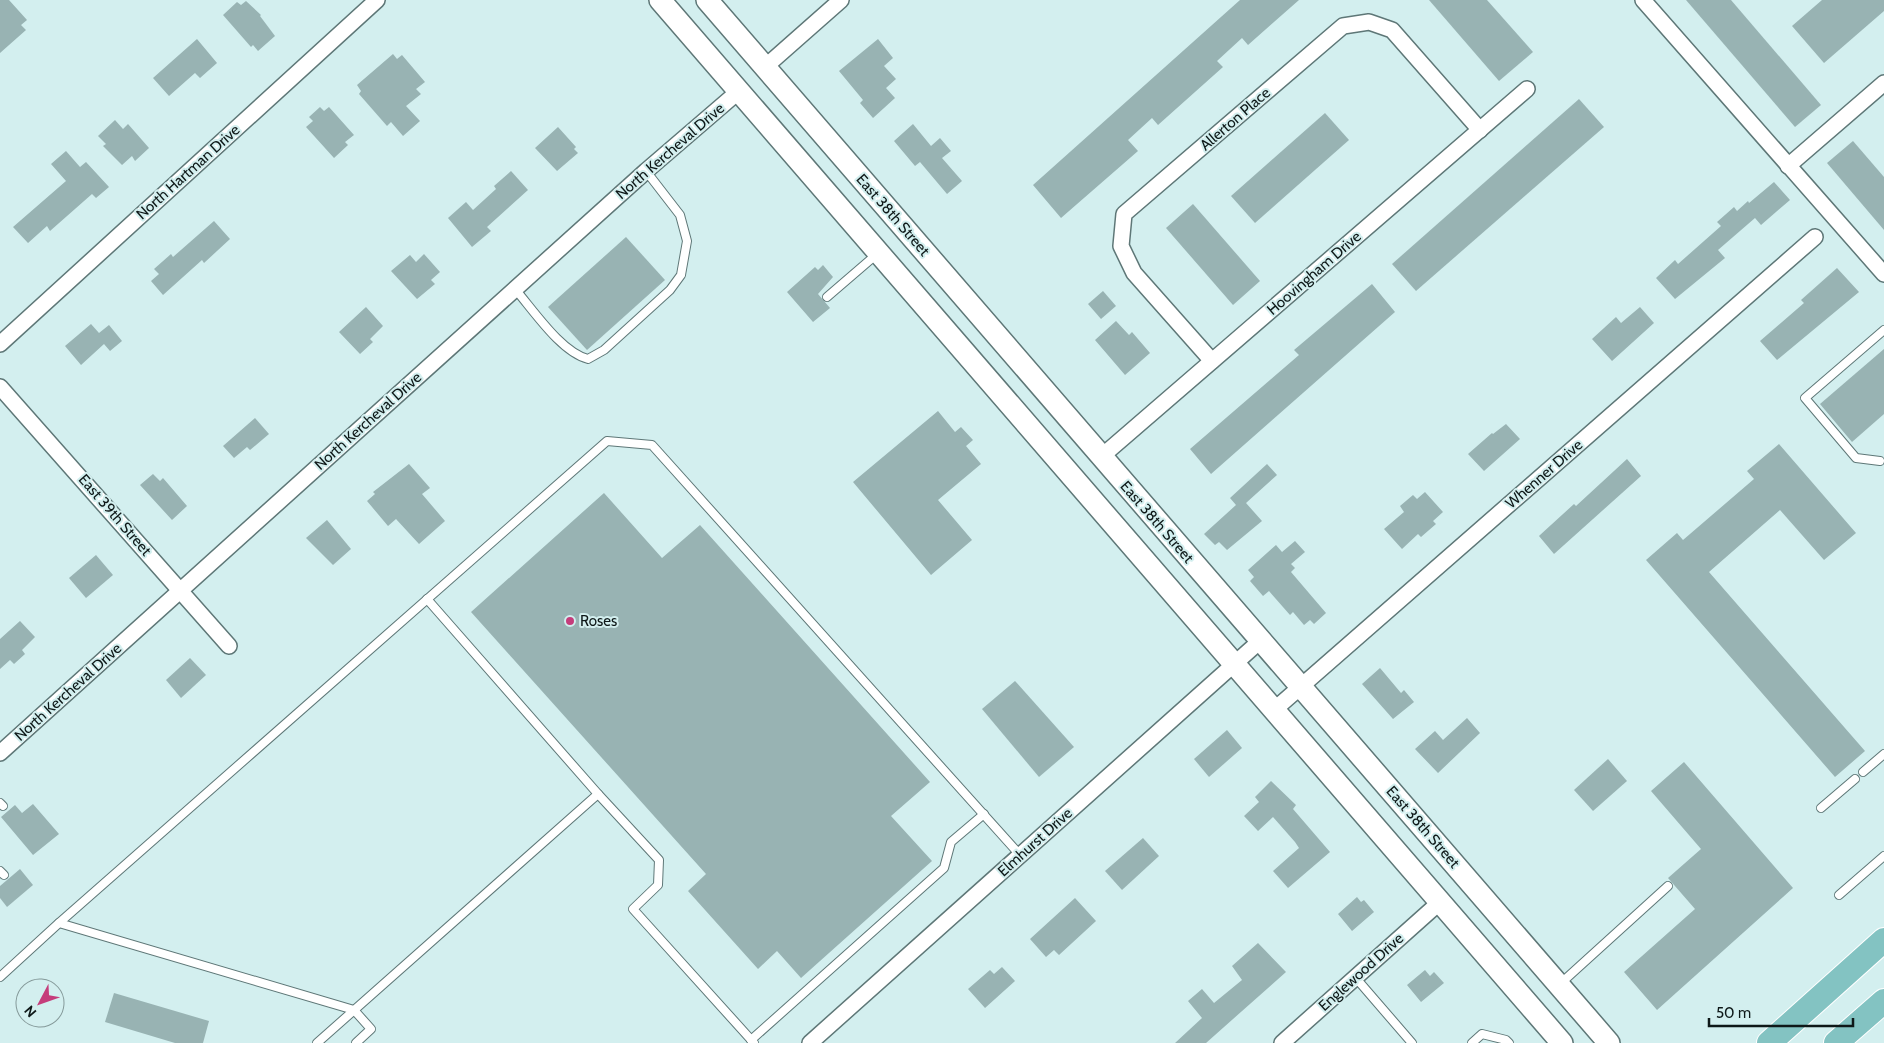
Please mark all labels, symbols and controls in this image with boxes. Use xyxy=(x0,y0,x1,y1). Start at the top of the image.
street label: Allerton Place xyxy=(1196,83,1274,154)
street label: North Kercheval Drive xyxy=(612,99,728,203)
street label: North Hartman Drive xyxy=(133,121,244,223)
street label: East 38th Street xyxy=(853,170,933,260)
street label: Hoovingham Drive xyxy=(1263,227,1365,319)
street label: North Kercheval Drive xyxy=(311,368,425,474)
street label: Whenner Drive xyxy=(1502,435,1586,512)
street label: East 39th Street xyxy=(75,471,155,559)
street label: East 38th Street xyxy=(1117,477,1197,567)
place label: Roses xyxy=(580,612,617,630)
marker: Roses xyxy=(564,615,576,627)
street label: North Kercheval Drive xyxy=(11,639,125,745)
street label: East 38th Street xyxy=(1383,782,1463,872)
street label: Elmhurst Drive xyxy=(994,804,1076,880)
street label: Englewood Drive xyxy=(1315,929,1407,1015)
north arrow xyxy=(15,978,65,1028)
scale bar xyxy=(1709,996,1853,1028)
text: N xyxy=(20,1002,40,1021)
text: 50 m xyxy=(1716,1004,1751,1022)

